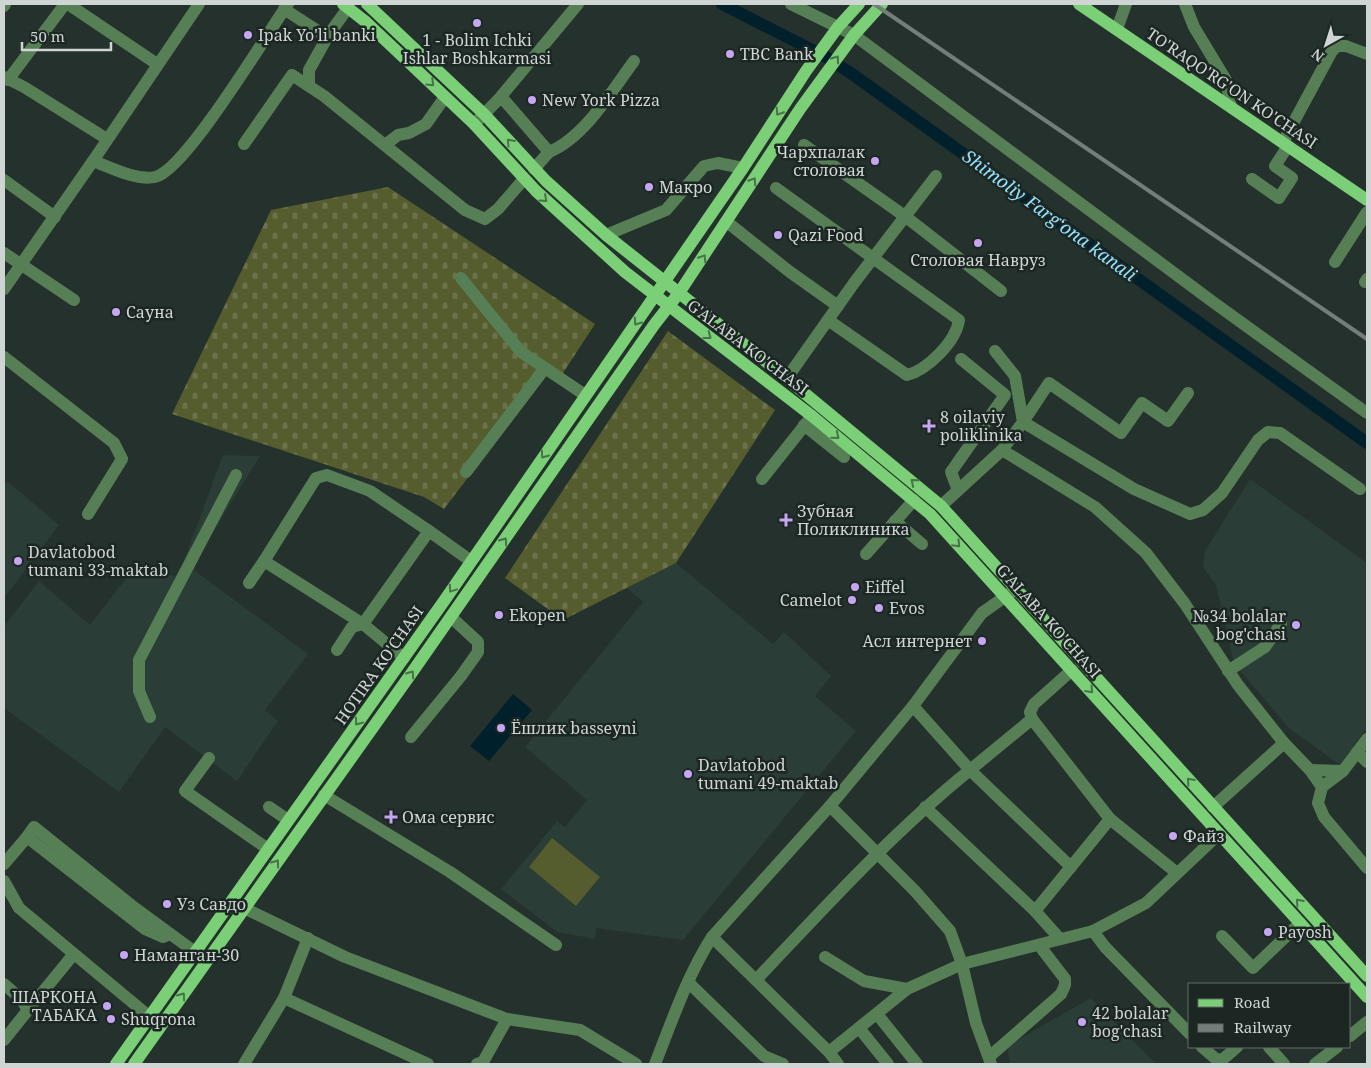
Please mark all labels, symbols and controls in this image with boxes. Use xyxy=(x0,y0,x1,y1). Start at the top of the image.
marker: 1 - Bolim Ichki Ishlar Boshkarmasi xyxy=(471,17,483,29)
scale bar xyxy=(22,20,111,52)
north arrow xyxy=(1301,20,1351,70)
place label: Ipak Yo'li banki xyxy=(258,24,376,46)
street label: TO'RAQO'RG'ON KO'CHASI xyxy=(1143,24,1321,152)
text: 50 m xyxy=(30,26,65,46)
marker: Ipak Yo'li banki xyxy=(242,29,254,41)
place label: 1 - Bolim Ichki Ishlar Boshkarmasi xyxy=(403,29,551,69)
place label: TBC Bank xyxy=(740,43,814,65)
marker: TBC Bank xyxy=(724,48,736,60)
one-way arrow xyxy=(831,56,839,65)
one-way arrow xyxy=(425,77,434,86)
place label: New York Pizza xyxy=(542,89,660,111)
marker: New York Pizza xyxy=(526,94,538,106)
one-way arrow xyxy=(776,107,786,116)
one-way arrow xyxy=(507,139,516,148)
place label: Чархпалак столовая xyxy=(776,141,866,181)
water label: Shimoliy Fargʻona kanali xyxy=(958,144,1142,287)
marker: Чархпалак столовая xyxy=(869,155,881,167)
place label: Макро xyxy=(659,176,712,198)
one-way arrow xyxy=(747,177,756,186)
marker: Макро xyxy=(643,181,655,193)
one-way arrow xyxy=(539,193,548,202)
place label: Qazi Food xyxy=(788,224,864,246)
marker: Qazi Food xyxy=(772,229,784,241)
marker: Столовая Навруз xyxy=(972,237,984,249)
place label: Столовая Навруз xyxy=(910,249,1046,271)
one-way arrow xyxy=(697,254,706,263)
street label: G'ALABA KO'CHASI xyxy=(683,294,813,400)
place label: Сауна xyxy=(126,301,174,323)
marker: Сауна xyxy=(110,306,122,318)
one-way arrow xyxy=(634,316,643,325)
one-way arrow xyxy=(702,331,711,339)
place label: 8 oilaviy poliklinika xyxy=(940,406,1022,446)
marker: 8 oilaviy poliklinika xyxy=(922,419,936,433)
one-way arrow xyxy=(830,430,839,438)
one-way arrow xyxy=(541,449,550,458)
one-way arrow xyxy=(911,479,920,487)
place label: Зубная Поликлиника xyxy=(797,500,910,540)
marker: Зубная Поликлиника xyxy=(779,513,793,527)
one-way arrow xyxy=(498,537,507,547)
one-way arrow xyxy=(951,538,960,547)
place label: Davlatobod tumani 33-maktab xyxy=(28,541,168,581)
marker: Davlatobod tumani 33-maktab xyxy=(12,555,24,567)
street label: G'ALABA KO'CHASI xyxy=(992,559,1106,683)
place label: Eiffel xyxy=(865,576,905,598)
marker: Eiffel xyxy=(849,581,861,593)
one-way arrow xyxy=(449,583,458,593)
place label: Camelot xyxy=(780,589,842,611)
marker: Camelot xyxy=(846,594,858,606)
place label: Evos xyxy=(889,597,925,619)
street label: HOTIRA KO'CHASI xyxy=(330,601,428,729)
marker: Evos xyxy=(873,602,885,614)
place label: Ekopen xyxy=(509,604,566,626)
place label: №34 bolalar bog'chasi xyxy=(1193,605,1286,645)
marker: Ekopen xyxy=(493,609,505,621)
marker: №34 bolalar bog'chasi xyxy=(1290,619,1302,631)
place label: Асл интернет xyxy=(862,630,973,652)
marker: Асл интернет xyxy=(976,635,988,647)
one-way arrow xyxy=(405,670,414,680)
one-way arrow xyxy=(1084,685,1093,694)
one-way arrow xyxy=(355,716,364,725)
place label: Ёшлик basseyni xyxy=(511,717,637,739)
marker: Ёшлик basseyni xyxy=(495,722,507,734)
place label: Davlatobod tumani 49-maktab xyxy=(698,754,838,794)
marker: Davlatobod tumani 49-maktab xyxy=(682,768,694,780)
one-way arrow xyxy=(1187,777,1196,786)
place label: Ома сервис xyxy=(402,806,495,828)
marker: Ома сервис xyxy=(384,810,398,824)
place label: Файз xyxy=(1183,825,1224,847)
marker: Файз xyxy=(1167,830,1179,842)
one-way arrow xyxy=(270,859,279,869)
place label: Уз Савдо xyxy=(177,893,246,915)
marker: Уз Савдо xyxy=(161,898,173,910)
one-way arrow xyxy=(1296,898,1305,907)
place label: Payosh xyxy=(1278,921,1332,943)
marker: Payosh xyxy=(1262,926,1274,938)
place label: Наманган-30 xyxy=(134,944,239,966)
marker: Наманган-30 xyxy=(118,949,130,961)
legend xyxy=(1188,983,1351,1048)
place label: ШАРКОНА ТАБАКА xyxy=(12,986,98,1026)
one-way arrow xyxy=(176,992,185,1002)
text: Road xyxy=(1234,992,1270,1012)
marker: ШАРКОНА ТАБАКА xyxy=(101,1000,113,1012)
place label: 42 bolalar bog'chasi xyxy=(1092,1002,1169,1042)
place label: Shuqrona xyxy=(121,1008,196,1030)
marker: Shuqrona xyxy=(105,1013,117,1025)
marker: 42 bolalar bog'chasi xyxy=(1076,1016,1088,1028)
text: Railway xyxy=(1234,1017,1292,1037)

